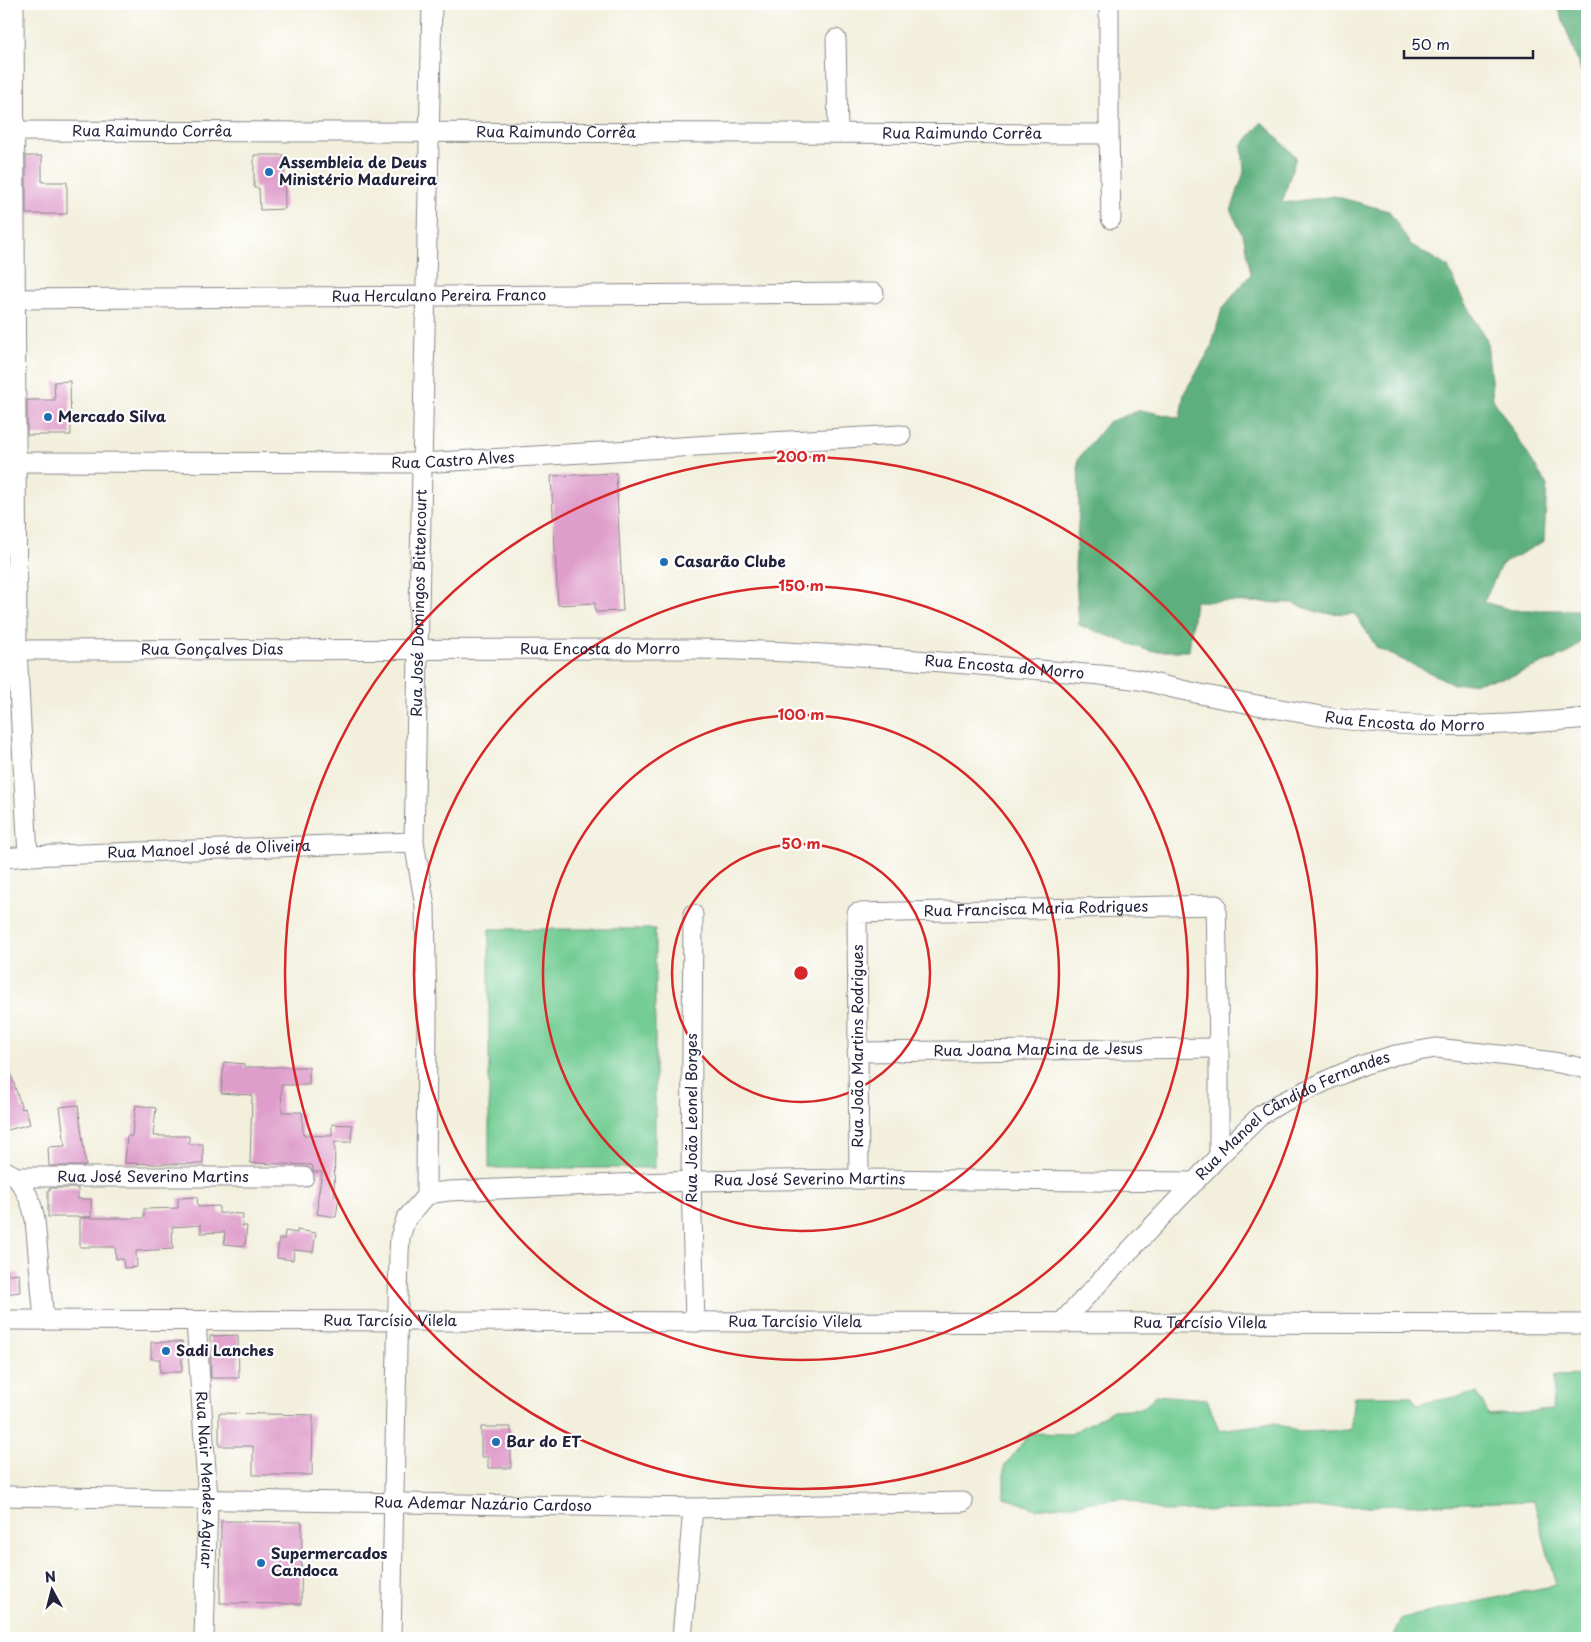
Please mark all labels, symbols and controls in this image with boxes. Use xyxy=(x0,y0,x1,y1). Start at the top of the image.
scale bar xyxy=(1404,28,1532,60)
text: 50 m xyxy=(1411,32,1450,55)
street label: Rua Raimundo Corrêa xyxy=(72,118,232,142)
street label: Rua Raimundo Corrêa xyxy=(476,119,636,143)
street label: Rua Raimundo Corrêa xyxy=(882,120,1042,144)
place label: Assembleia de Deus Ministério Madureira xyxy=(278,150,438,190)
marker: Assembleia de Deus Ministério Madureira xyxy=(263,166,275,178)
street label: Rua Herculano Pereira Franco xyxy=(332,282,546,307)
place label: Mercado Silva xyxy=(58,404,167,427)
marker: Mercado Silva xyxy=(42,411,54,423)
street label: Rua Castro Alves xyxy=(391,444,515,473)
text: 200 m xyxy=(776,444,826,467)
street label: Rua José Domingos Bittencourt xyxy=(404,489,432,717)
place label: Casarão Clube xyxy=(674,549,786,572)
marker: Casarão Clube xyxy=(658,556,670,568)
text: 150 m xyxy=(778,573,824,596)
street label: Rua Encosta do Morro xyxy=(520,636,680,659)
street label: Rua Gonçalves Dias xyxy=(141,637,283,660)
street label: Rua Encosta do Morro xyxy=(924,648,1085,684)
text: 100 m xyxy=(778,702,824,725)
street label: Rua Encosta do Morro xyxy=(1323,704,1485,736)
text: 50 m xyxy=(782,831,820,854)
street label: Rua Manoel José de Oliveira xyxy=(107,833,311,863)
street label: Rua Francisca Maria Rodrigues xyxy=(923,894,1149,922)
street label: Rua João Martins Rodrigues xyxy=(845,944,868,1148)
centre of rings xyxy=(792,964,810,982)
street label: Rua João Leonel Borges xyxy=(679,1033,702,1203)
street label: Rua Joana Marcina de Jesus xyxy=(933,1036,1143,1061)
street label: Rua Manoel Cândido Fernandes xyxy=(1189,1044,1392,1185)
street label: Rua José Severino Martins xyxy=(57,1164,249,1187)
street label: Rua José Severino Martins xyxy=(714,1166,906,1191)
street label: Rua Tarcísio Vilela xyxy=(323,1308,458,1331)
street label: Rua Tarcísio Vilela xyxy=(728,1309,863,1332)
street label: Rua Tarcísio Vilela xyxy=(1133,1310,1268,1333)
place label: Sadi Lanches xyxy=(176,1338,274,1361)
marker: Sadi Lanches xyxy=(160,1345,172,1357)
street label: Rua Nair Mendes Aguiar xyxy=(191,1390,221,1569)
place label: Bar do ET xyxy=(506,1429,581,1452)
marker: Bar do ET xyxy=(490,1436,502,1448)
street label: Rua Ademar Nazário Cardoso xyxy=(374,1489,592,1516)
place label: Supermercados Candoca xyxy=(271,1541,388,1581)
marker: Supermercados Candoca xyxy=(255,1557,267,1569)
north arrow xyxy=(28,1564,78,1614)
text: N xyxy=(44,1566,57,1588)

